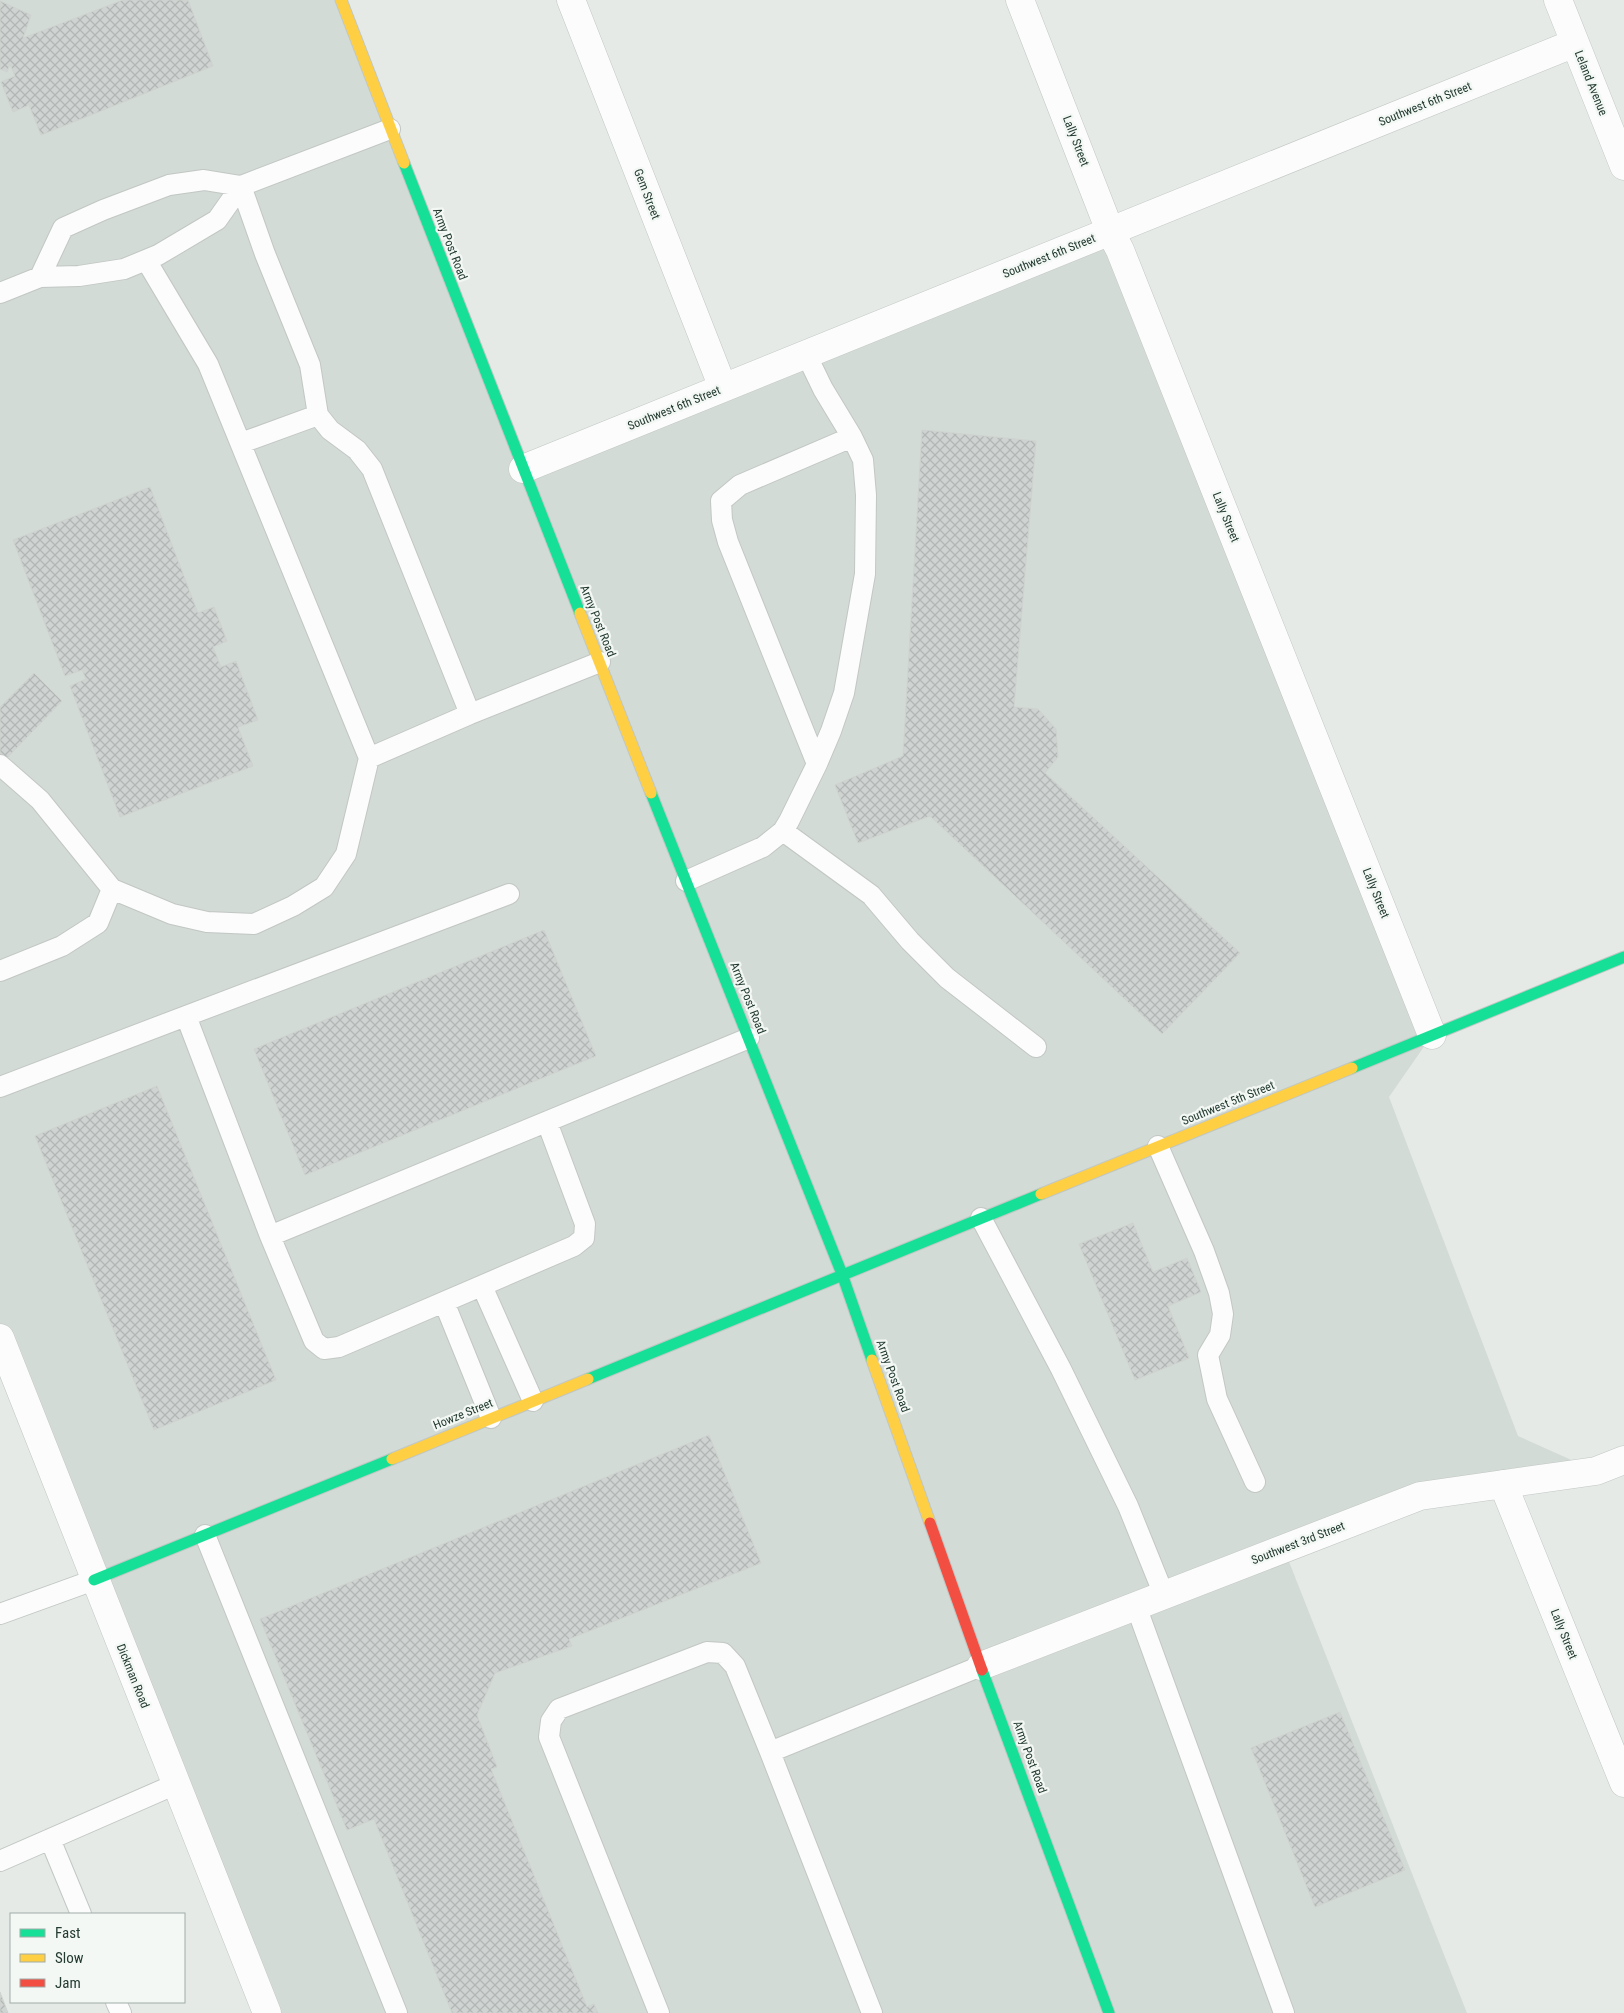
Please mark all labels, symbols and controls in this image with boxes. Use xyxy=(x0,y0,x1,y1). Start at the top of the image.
street label: Leland Avenue xyxy=(1572,48,1611,118)
street label: Southwest 6th Street xyxy=(1377,79,1474,129)
street label: Lally Street xyxy=(1060,114,1092,169)
street label: Gem Street xyxy=(631,167,663,221)
street label: Army Post Road xyxy=(430,206,470,282)
street label: Southwest 6th Street xyxy=(1001,231,1098,281)
street label: Southwest 6th Street xyxy=(626,383,723,433)
street label: Lally Street xyxy=(1210,490,1243,545)
street label: Army Post Road xyxy=(577,583,619,659)
street label: Lally Street xyxy=(1360,866,1393,921)
street label: Army Post Road xyxy=(727,960,769,1036)
street label: Southwest 5th Street xyxy=(1180,1078,1277,1128)
street label: Army Post Road xyxy=(873,1338,913,1414)
street label: Howze Street xyxy=(431,1396,495,1432)
street label: Southwest 3rd Street xyxy=(1249,1519,1347,1567)
street label: Lally Street xyxy=(1548,1607,1581,1662)
street label: Dickman Road xyxy=(114,1642,152,1710)
street label: Army Post Road xyxy=(1010,1719,1050,1795)
legend xyxy=(10,1913,185,2003)
text: Fast xyxy=(55,1924,80,1942)
text: Slow xyxy=(55,1949,84,1967)
text: Jam xyxy=(55,1974,81,1992)

